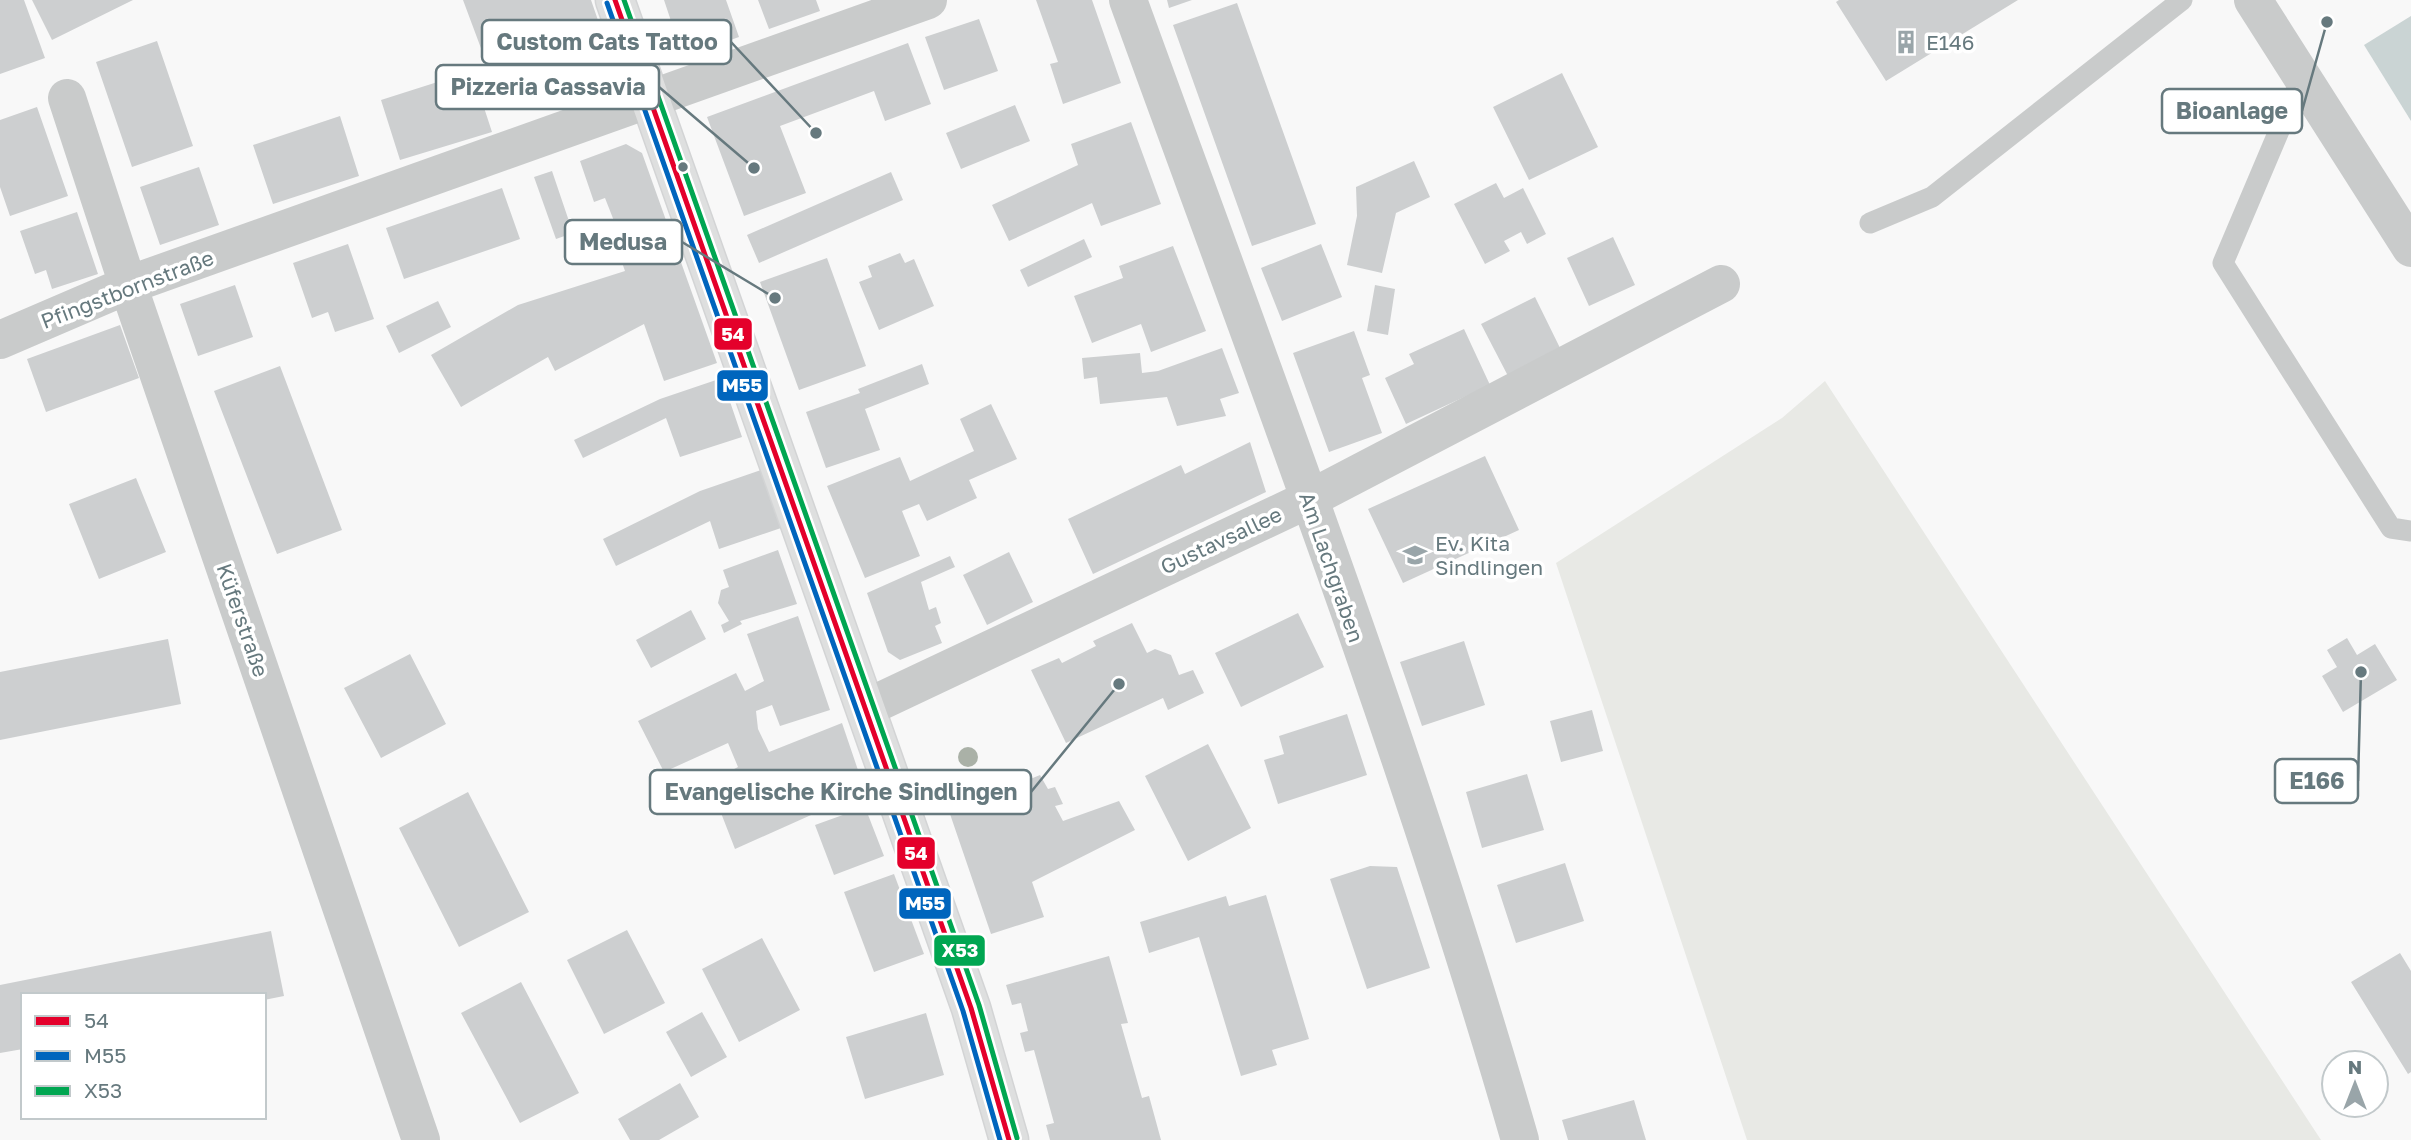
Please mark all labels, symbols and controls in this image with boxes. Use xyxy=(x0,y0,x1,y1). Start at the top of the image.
callout: Custom Cats Tattoo xyxy=(482,20,731,64)
text: Custom Cats Tattoo xyxy=(496,27,718,55)
building icon: E146 xyxy=(1892,28,1920,56)
place label: E146 xyxy=(1926,29,1975,55)
callout: Pizzeria Cassavia xyxy=(436,65,659,109)
text: Pizzeria Cassavia xyxy=(450,72,646,100)
callout: Bioanlage xyxy=(2162,89,2302,133)
text: Bioanlage xyxy=(2176,96,2288,124)
unlabelled marker xyxy=(676,160,690,174)
callout: Medusa xyxy=(565,220,682,264)
text: Medusa xyxy=(579,227,667,255)
street label: Pfingstbornstraße xyxy=(37,244,217,334)
line badge: 54 xyxy=(713,317,753,351)
text: 54 xyxy=(721,322,745,345)
line badge: M55 xyxy=(716,369,769,402)
text: M55 xyxy=(722,373,762,396)
street label: Am Lachgraben xyxy=(1294,489,1370,645)
street label: Gustavsallee xyxy=(1156,501,1286,579)
place label: Ev. Kita Sindlingen xyxy=(1435,530,1543,580)
school or university icon: Ev. Kita Sindlingen xyxy=(1401,541,1429,569)
street label: Küferstraße xyxy=(211,560,275,680)
callout: E166 xyxy=(2275,759,2358,803)
text: E166 xyxy=(2289,766,2345,794)
callout: Evangelische Kirche Sindlingen xyxy=(650,770,1031,814)
text: Evangelische Kirche Sindlingen xyxy=(665,777,1017,805)
line badge: 54 xyxy=(896,836,936,870)
text: 54 xyxy=(904,841,928,864)
line badge: M55 xyxy=(898,887,952,920)
text: M55 xyxy=(905,891,945,914)
line badge: X53 xyxy=(933,934,986,967)
text: X53 xyxy=(942,938,978,961)
legend xyxy=(21,993,266,1119)
text: 54 xyxy=(84,1007,109,1033)
text: M55 xyxy=(84,1042,126,1068)
north arrow xyxy=(2320,1049,2390,1119)
text: N xyxy=(2348,1055,2362,1078)
text: X53 xyxy=(84,1077,122,1103)

